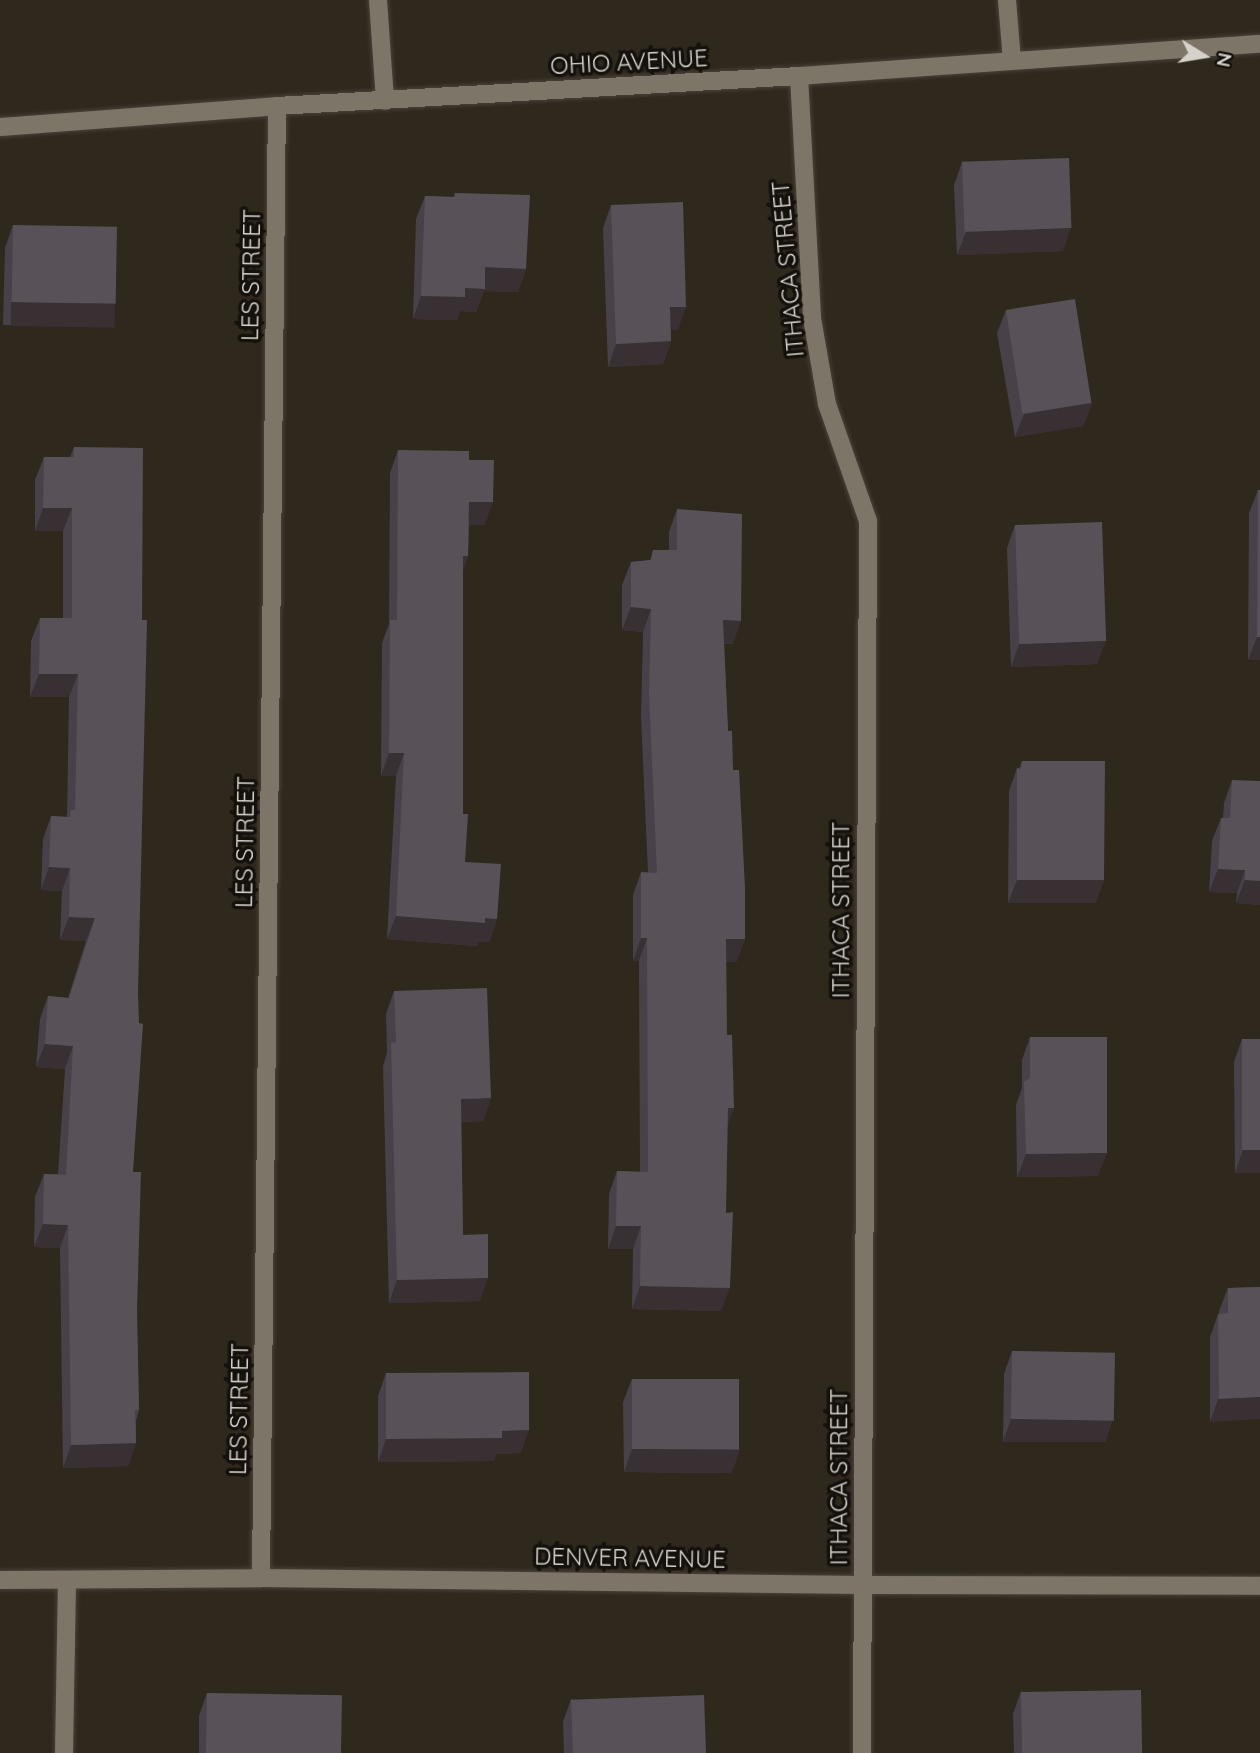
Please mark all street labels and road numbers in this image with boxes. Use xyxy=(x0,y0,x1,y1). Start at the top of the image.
street label: OHIO AVENUE xyxy=(549,43,709,81)
street label: ITHACA STREET xyxy=(766,180,810,358)
street label: LES STREET xyxy=(235,209,267,341)
street label: LES STREET xyxy=(229,776,261,908)
street label: ITHACA STREET xyxy=(827,822,855,998)
street label: LES STREET xyxy=(223,1343,255,1475)
street label: ITHACA STREET xyxy=(825,1389,853,1565)
street label: DENVER AVENUE xyxy=(534,1542,726,1574)

